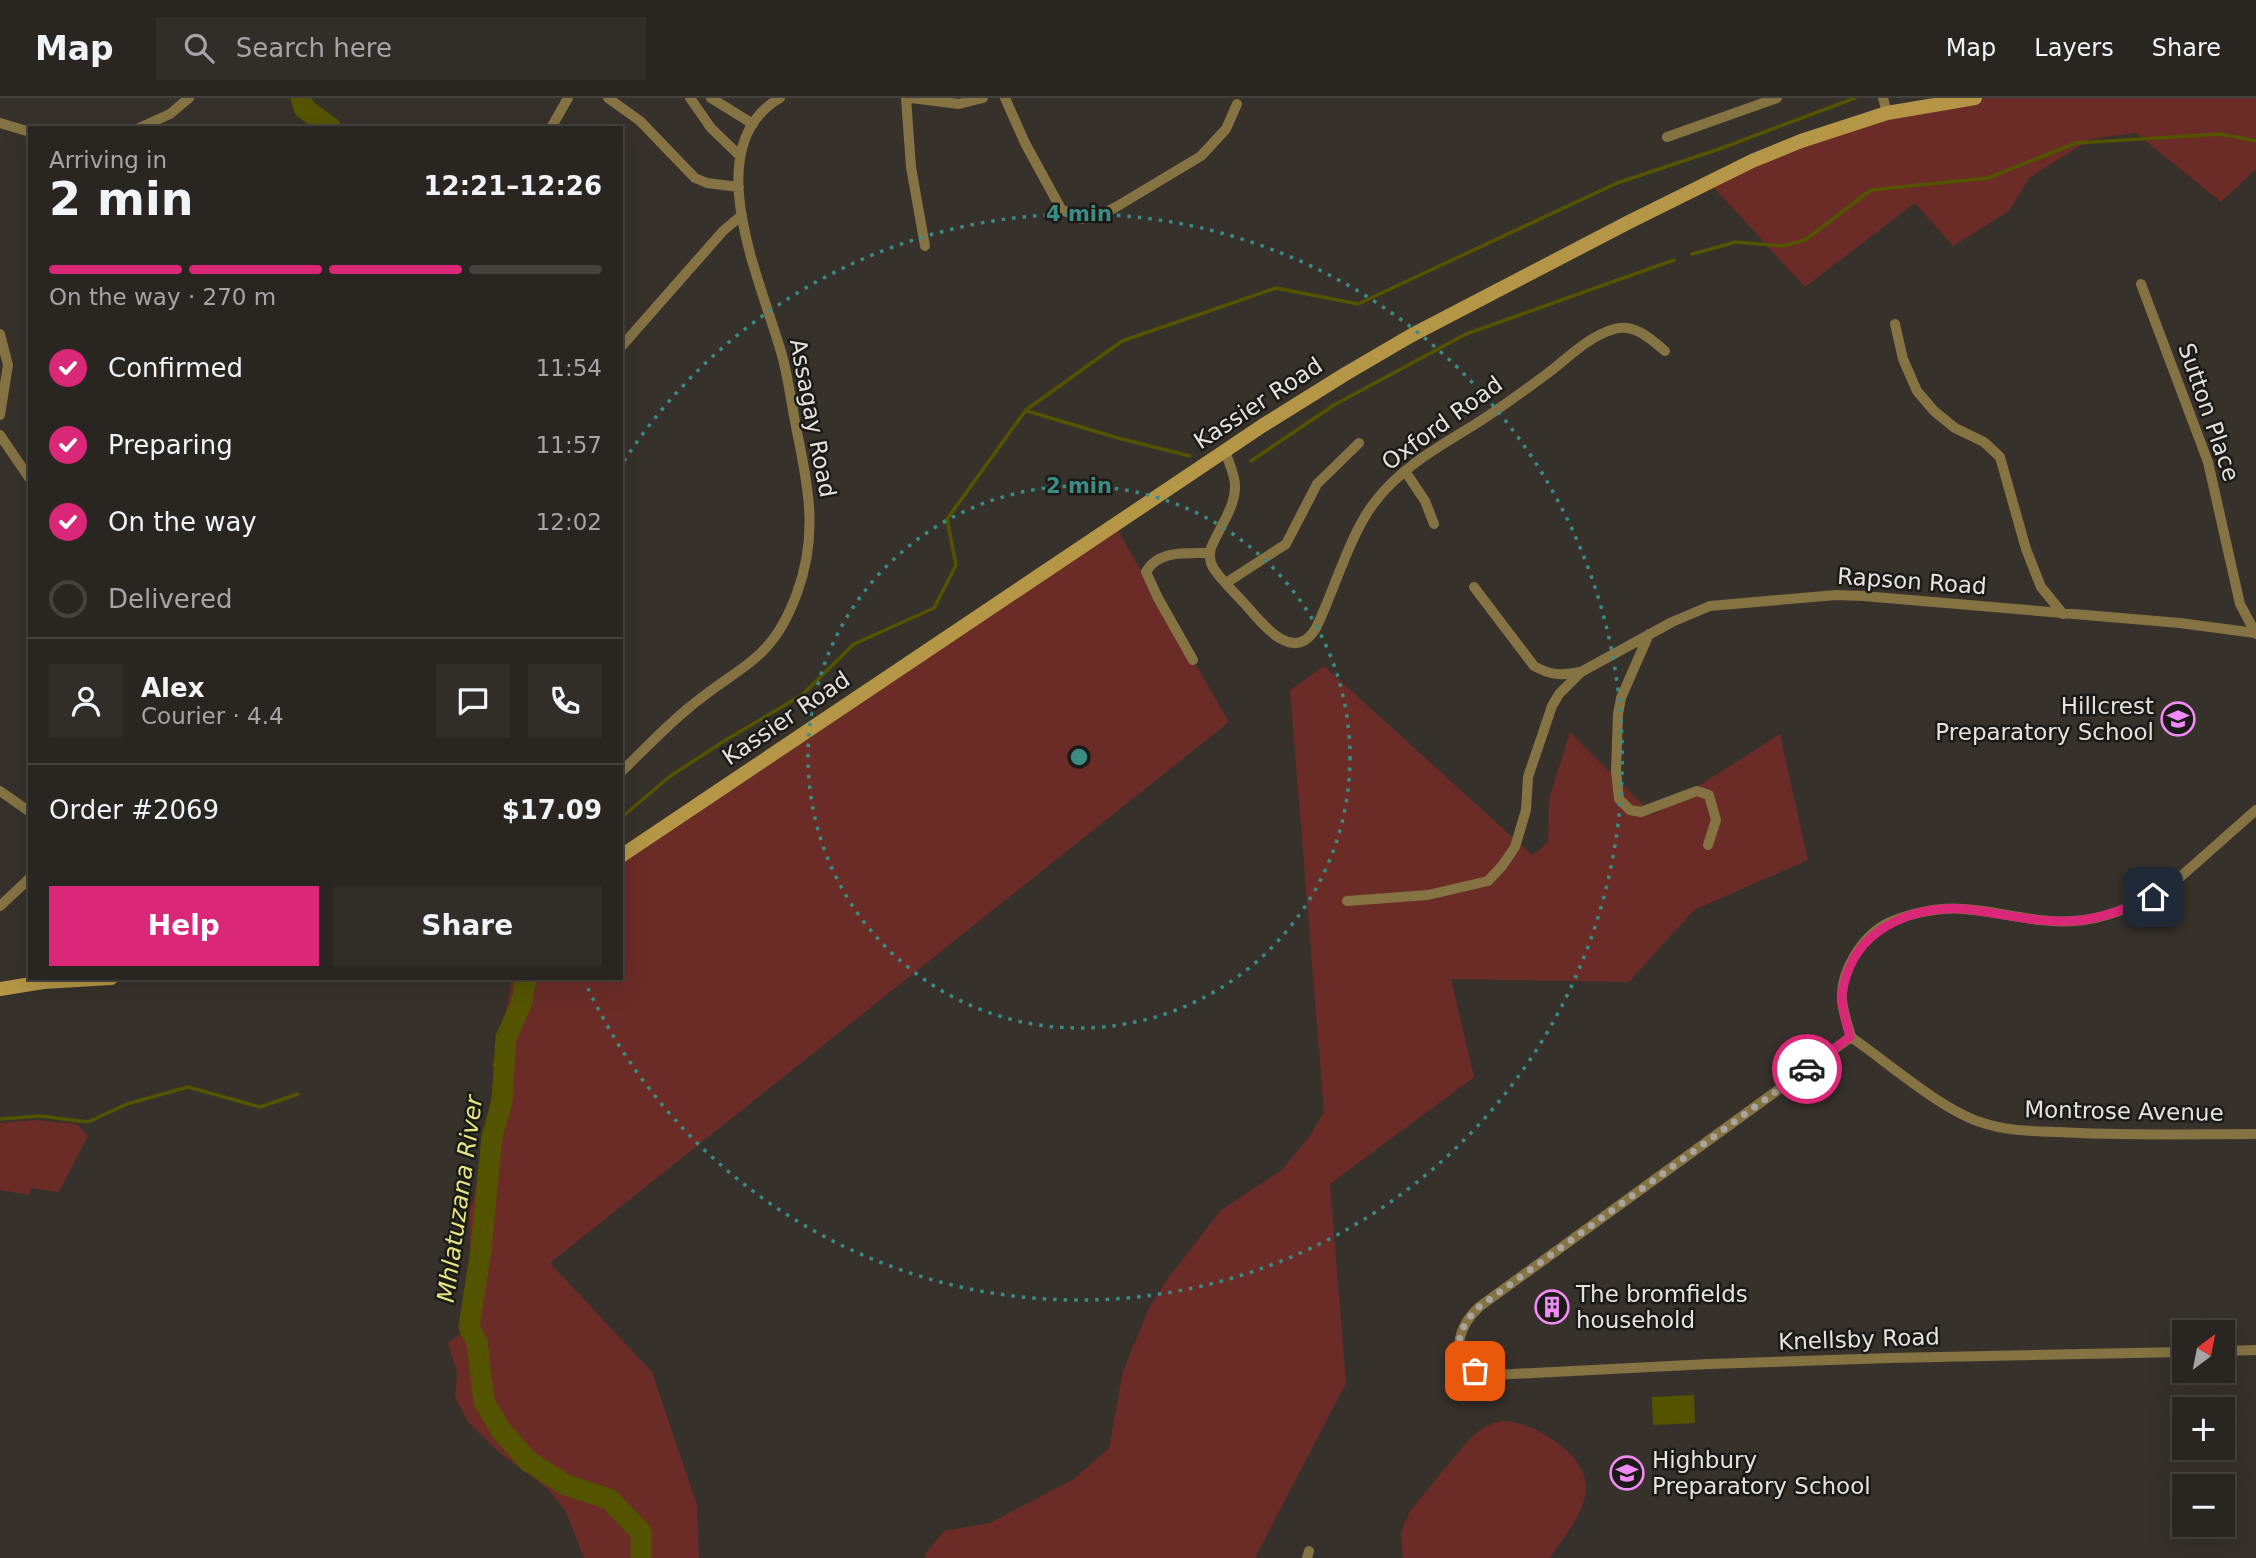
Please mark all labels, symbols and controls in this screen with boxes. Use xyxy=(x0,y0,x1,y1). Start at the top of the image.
search box xyxy=(156,17,646,80)
text: Map xyxy=(35,29,114,68)
icon: search xyxy=(180,29,218,67)
text: Search here xyxy=(236,33,392,63)
text: Map xyxy=(1946,34,1996,62)
text: Layers xyxy=(2034,34,2114,62)
text: Share xyxy=(2152,34,2221,62)
text: Arriving in xyxy=(49,147,167,173)
text: 12:21–12:26 xyxy=(423,171,602,201)
text: 2 min xyxy=(49,172,193,226)
text: 4 min xyxy=(1046,202,1112,226)
text: On the way · 270 m xyxy=(49,284,276,310)
street label: Assagay Road xyxy=(785,336,841,500)
street label: Sutton Place xyxy=(2173,340,2245,484)
icon: check xyxy=(49,349,87,387)
street label: Kassier Road xyxy=(1189,352,1327,454)
text: Confirmed xyxy=(108,353,243,383)
text: 11:54 xyxy=(536,355,602,381)
street label: Oxford Road xyxy=(1377,371,1507,475)
icon: check xyxy=(49,426,87,464)
text: Preparing xyxy=(108,430,233,460)
text: 11:57 xyxy=(536,432,602,458)
text: 2 min xyxy=(1046,474,1112,498)
icon: check xyxy=(49,503,87,541)
text: On the way xyxy=(108,507,257,537)
text: 12:02 xyxy=(536,509,602,535)
street label: Rapson Road xyxy=(1836,563,1988,599)
text: Delivered xyxy=(108,584,232,614)
button: person xyxy=(49,664,123,738)
button: chat xyxy=(436,664,510,738)
button: phone xyxy=(528,664,602,738)
street label: Kassier Road xyxy=(717,666,855,770)
text: Alex xyxy=(141,673,204,703)
place label: Hillcrest Preparatory School xyxy=(1935,693,2154,745)
school or university icon: Hillcrest Preparatory School xyxy=(2159,700,2197,738)
text: Courier · 4.4 xyxy=(141,703,284,729)
centre of rings xyxy=(1067,745,1091,769)
text: Order #2069 xyxy=(49,795,219,825)
text: $17.09 xyxy=(502,795,602,825)
pin xyxy=(2123,867,2183,927)
icon: home xyxy=(2134,878,2172,916)
button: Help xyxy=(49,886,319,966)
button: Share xyxy=(333,886,602,966)
courier xyxy=(1772,1034,1842,1104)
icon: car xyxy=(1788,1050,1826,1088)
water label: Mhlatuzana River xyxy=(432,1091,489,1304)
street label: Montrose Avenue xyxy=(2024,1096,2224,1126)
place label: The bromfields household xyxy=(1575,1281,1748,1333)
building icon: The bromfields household xyxy=(1533,1288,1571,1326)
north arrow xyxy=(2172,1320,2235,1382)
map controls xyxy=(2172,1320,2235,1537)
street label: Knellsby Road xyxy=(1778,1323,1940,1355)
pin xyxy=(1445,1341,1505,1401)
icon: bag xyxy=(1456,1352,1494,1390)
button: + xyxy=(2172,1397,2235,1460)
place label: Highbury Preparatory School xyxy=(1652,1447,1871,1499)
school or university icon: Highbury Preparatory School xyxy=(1608,1454,1646,1492)
button: − xyxy=(2172,1474,2235,1537)

